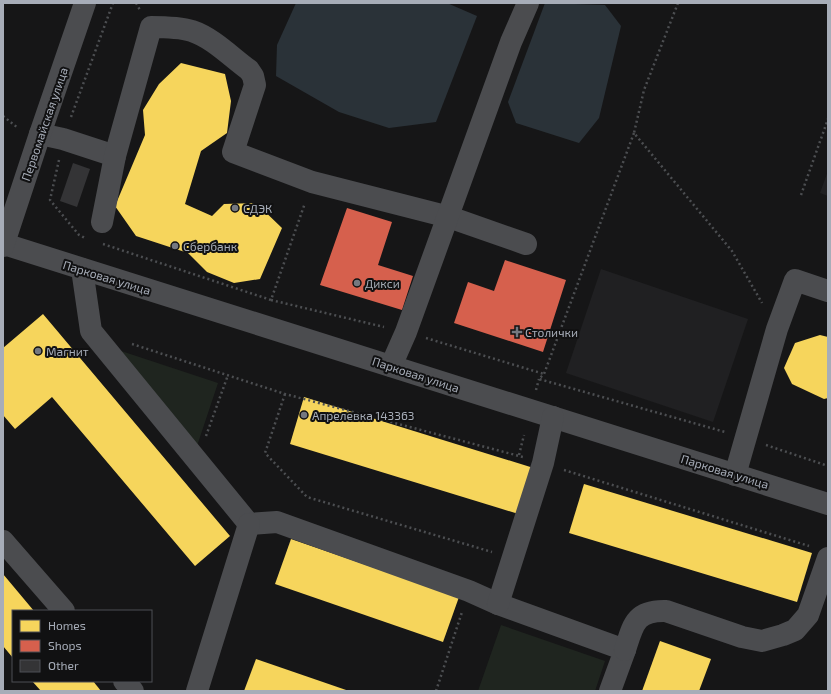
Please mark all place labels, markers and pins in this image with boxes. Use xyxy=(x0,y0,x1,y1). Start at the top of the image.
place label: СДЭК xyxy=(243,201,272,215)
marker: СДЭК xyxy=(230,203,240,213)
place label: Сбербанк xyxy=(183,239,238,253)
marker: Сбербанк xyxy=(170,241,180,251)
place label: Дикси xyxy=(365,276,400,290)
marker: Дикси xyxy=(352,278,362,288)
place label: Столички xyxy=(525,325,578,339)
marker: Столички xyxy=(512,327,522,337)
place label: Магнит xyxy=(46,344,89,358)
marker: Магнит xyxy=(33,346,43,356)
place label: Апрелевка 143363 xyxy=(312,408,414,422)
marker: Апрелевка 143363 xyxy=(299,410,309,420)

